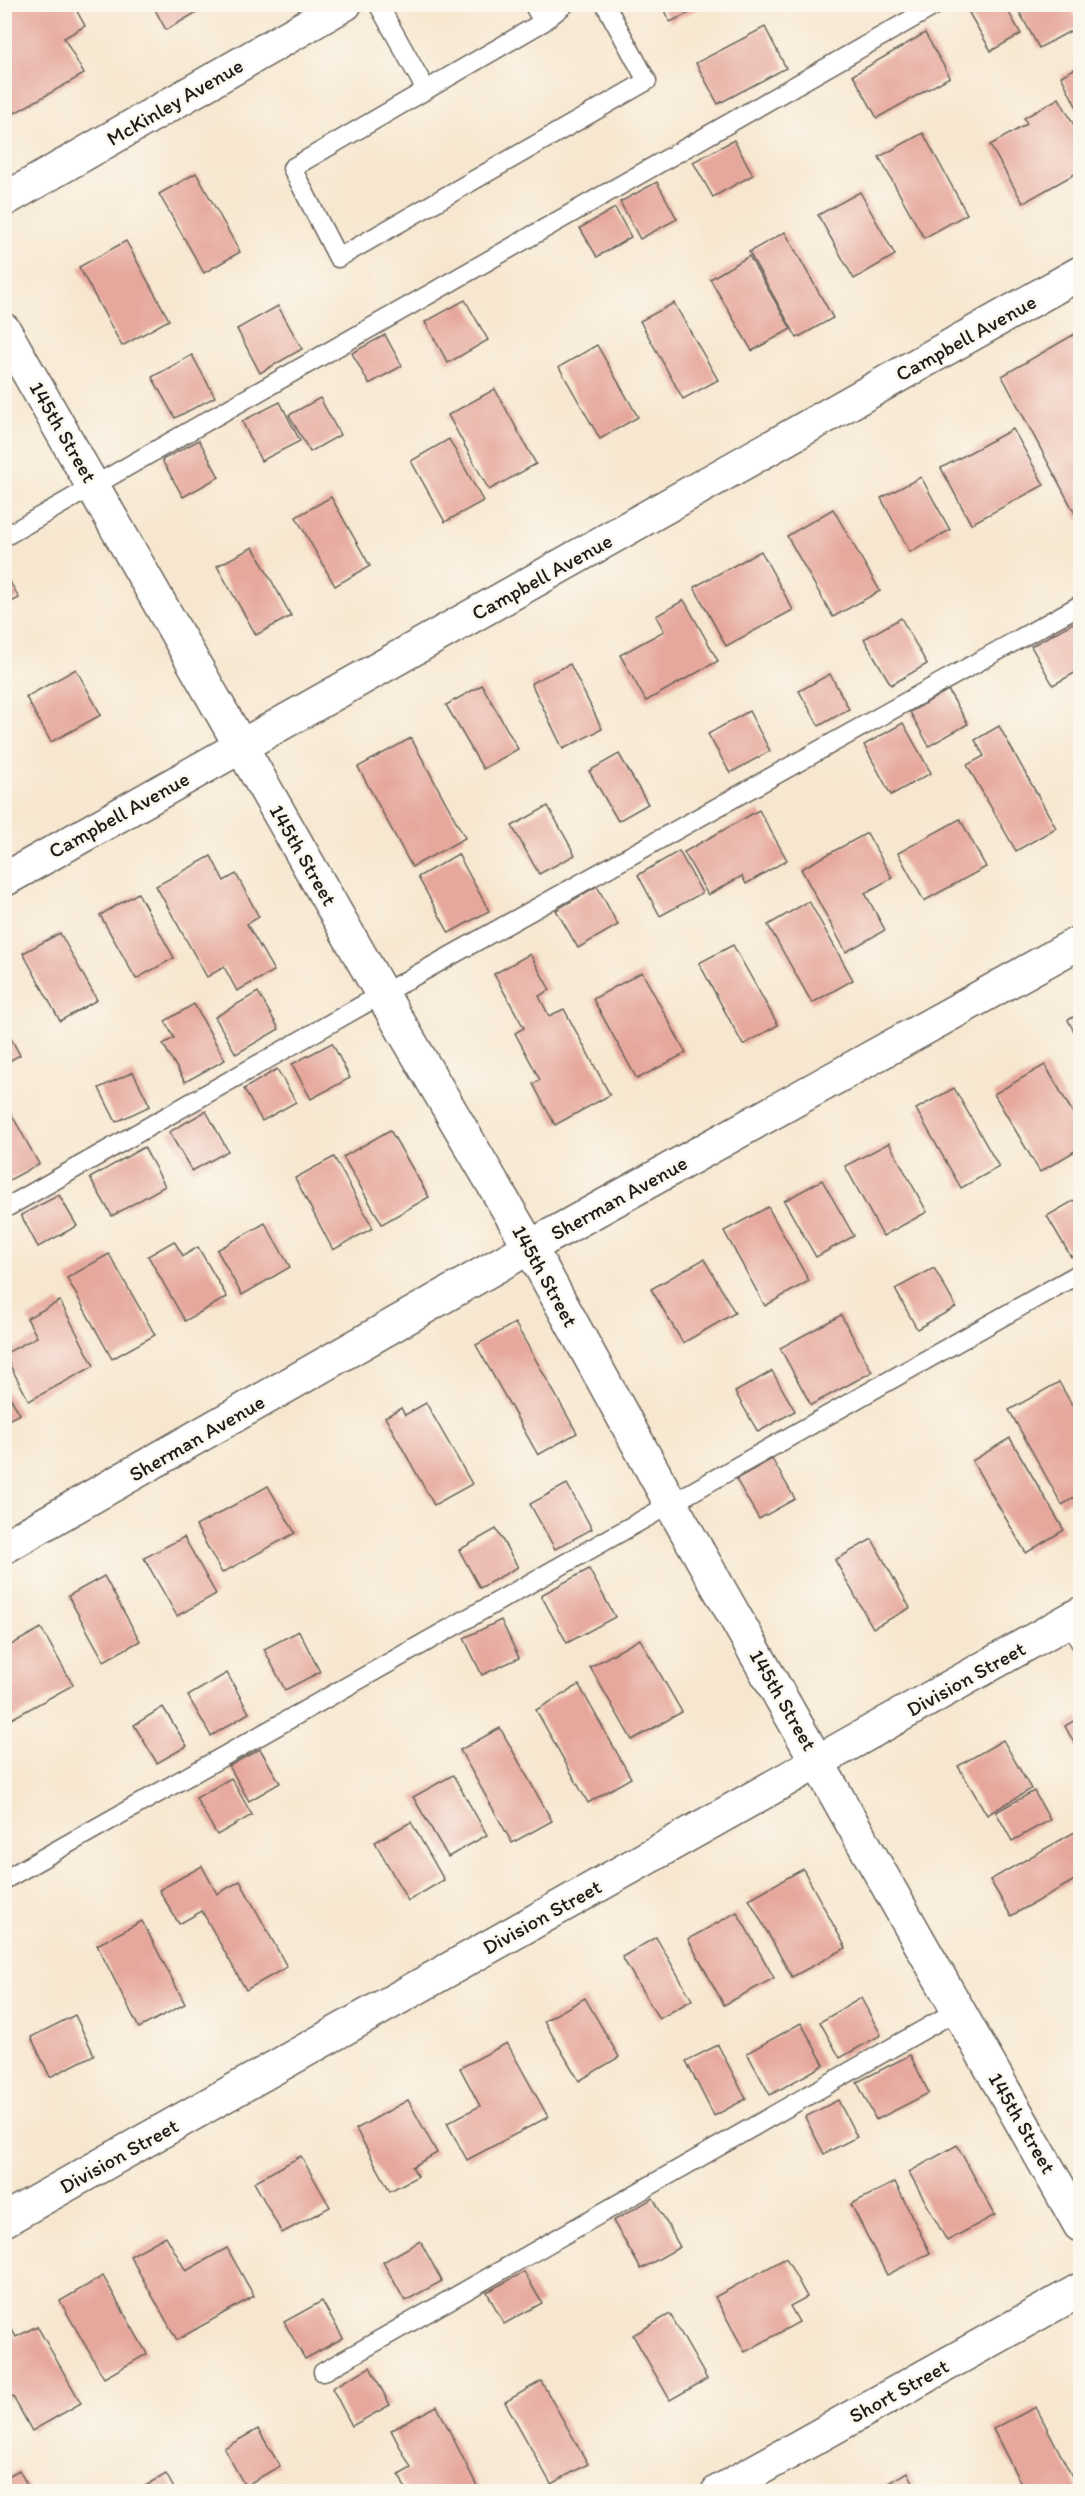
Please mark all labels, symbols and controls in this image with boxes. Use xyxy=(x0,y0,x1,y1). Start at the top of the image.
street label: McKinley Avenue xyxy=(102,52,247,151)
street label: Campbell Avenue xyxy=(891,289,1040,386)
street label: 145th Street xyxy=(24,377,102,487)
street label: Campbell Avenue xyxy=(467,528,616,625)
street label: Campbell Avenue xyxy=(44,766,193,863)
street label: 145th Street xyxy=(264,800,342,910)
street label: Sherman Avenue xyxy=(546,1150,691,1245)
street label: 145th Street xyxy=(507,1220,584,1331)
street label: Sherman Avenue xyxy=(124,1389,269,1486)
street label: Division Street xyxy=(902,1636,1030,1722)
street label: 145th Street xyxy=(744,1645,822,1755)
street label: Division Street xyxy=(478,1874,606,1960)
street label: 145th Street xyxy=(983,2068,1061,2178)
street label: Division Street xyxy=(55,2113,183,2199)
street label: Short Street xyxy=(845,2353,953,2428)

